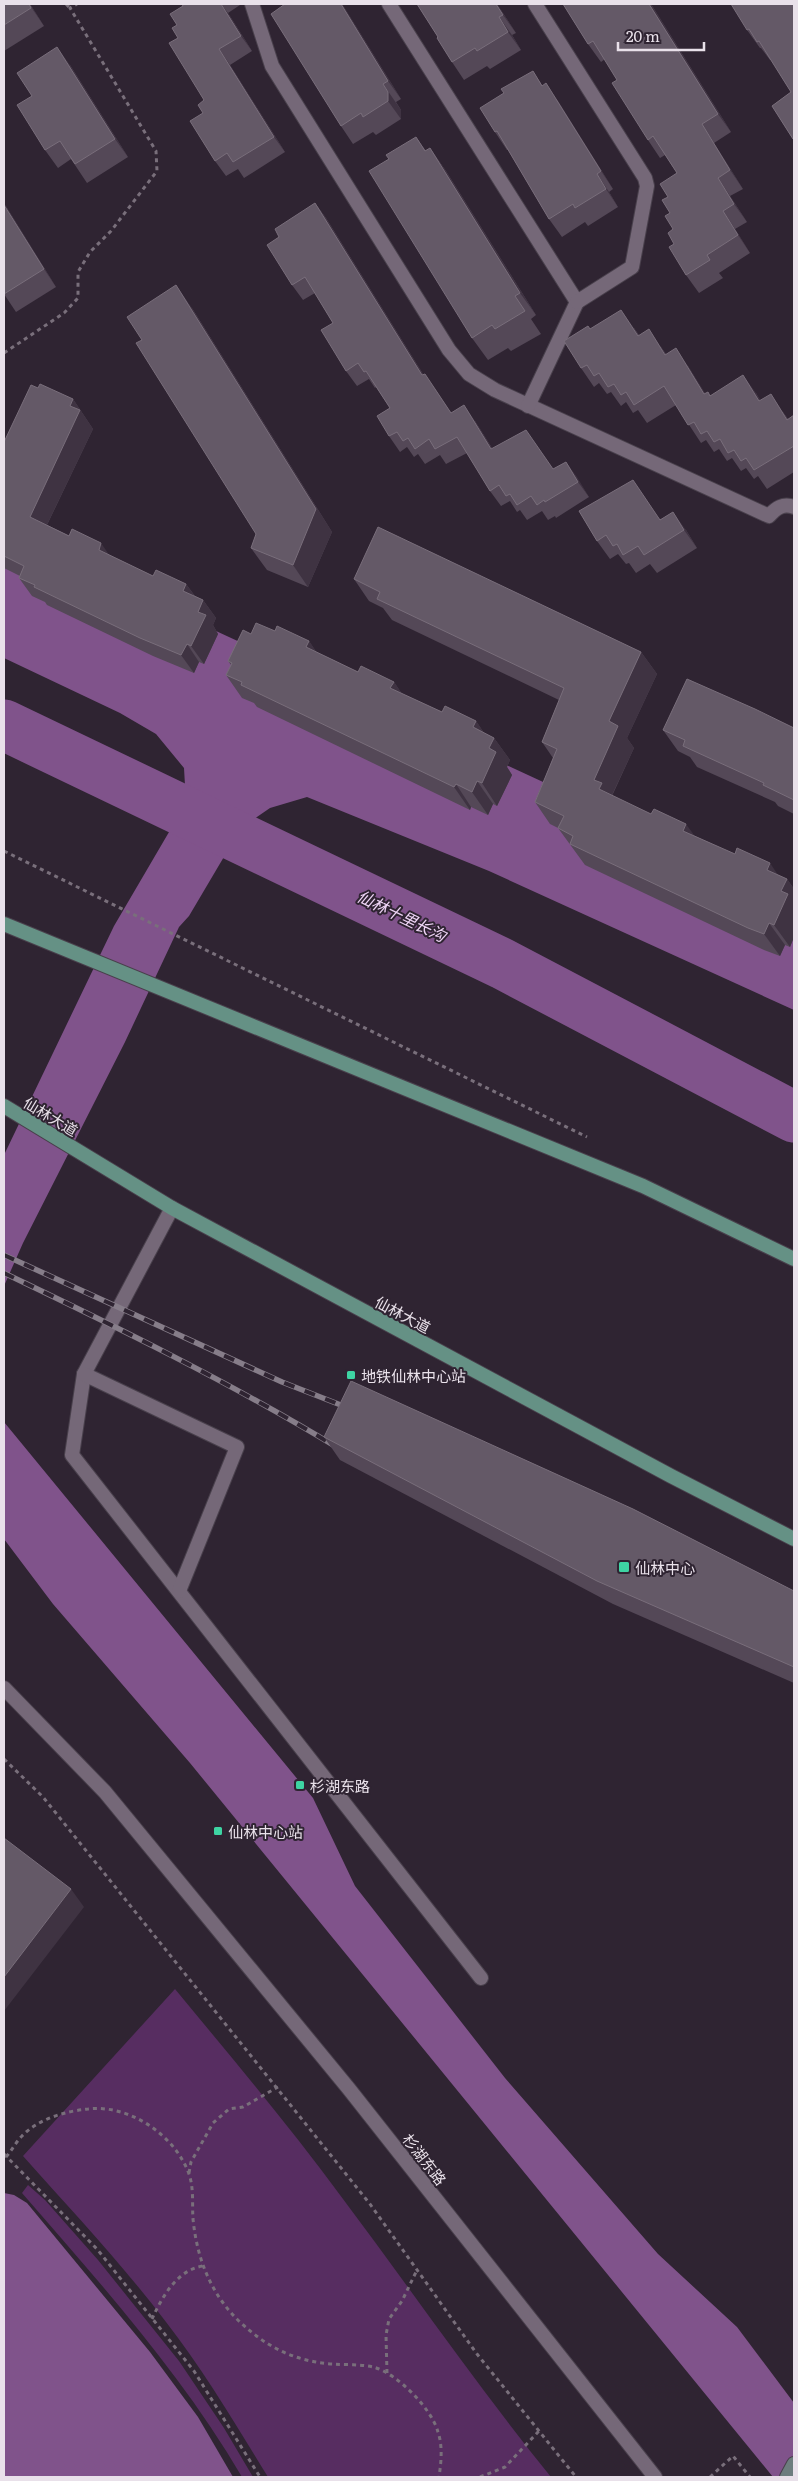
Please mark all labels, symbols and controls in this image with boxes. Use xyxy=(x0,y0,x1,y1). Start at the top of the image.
scale bar xyxy=(618,20,704,52)
text: 20 m xyxy=(626,24,660,47)
water label: 仙林十里长沟 xyxy=(354,883,452,948)
street label: 仙林大道 xyxy=(19,1091,83,1141)
street label: 仙林大道 xyxy=(371,1290,435,1338)
place label: 地铁仙林中心站 xyxy=(361,1364,466,1387)
marker: 地铁仙林中心站 xyxy=(345,1369,357,1381)
place label: 仙林中心 xyxy=(635,1556,695,1579)
marker: 仙林中心 xyxy=(617,1560,631,1574)
place label: 杉湖东路 xyxy=(310,1774,370,1797)
marker: 杉湖东路 xyxy=(294,1779,306,1791)
place label: 仙林中心站 xyxy=(228,1820,303,1843)
marker: 仙林中心站 xyxy=(212,1825,224,1837)
street label: 杉湖东路 xyxy=(397,2128,453,2190)

